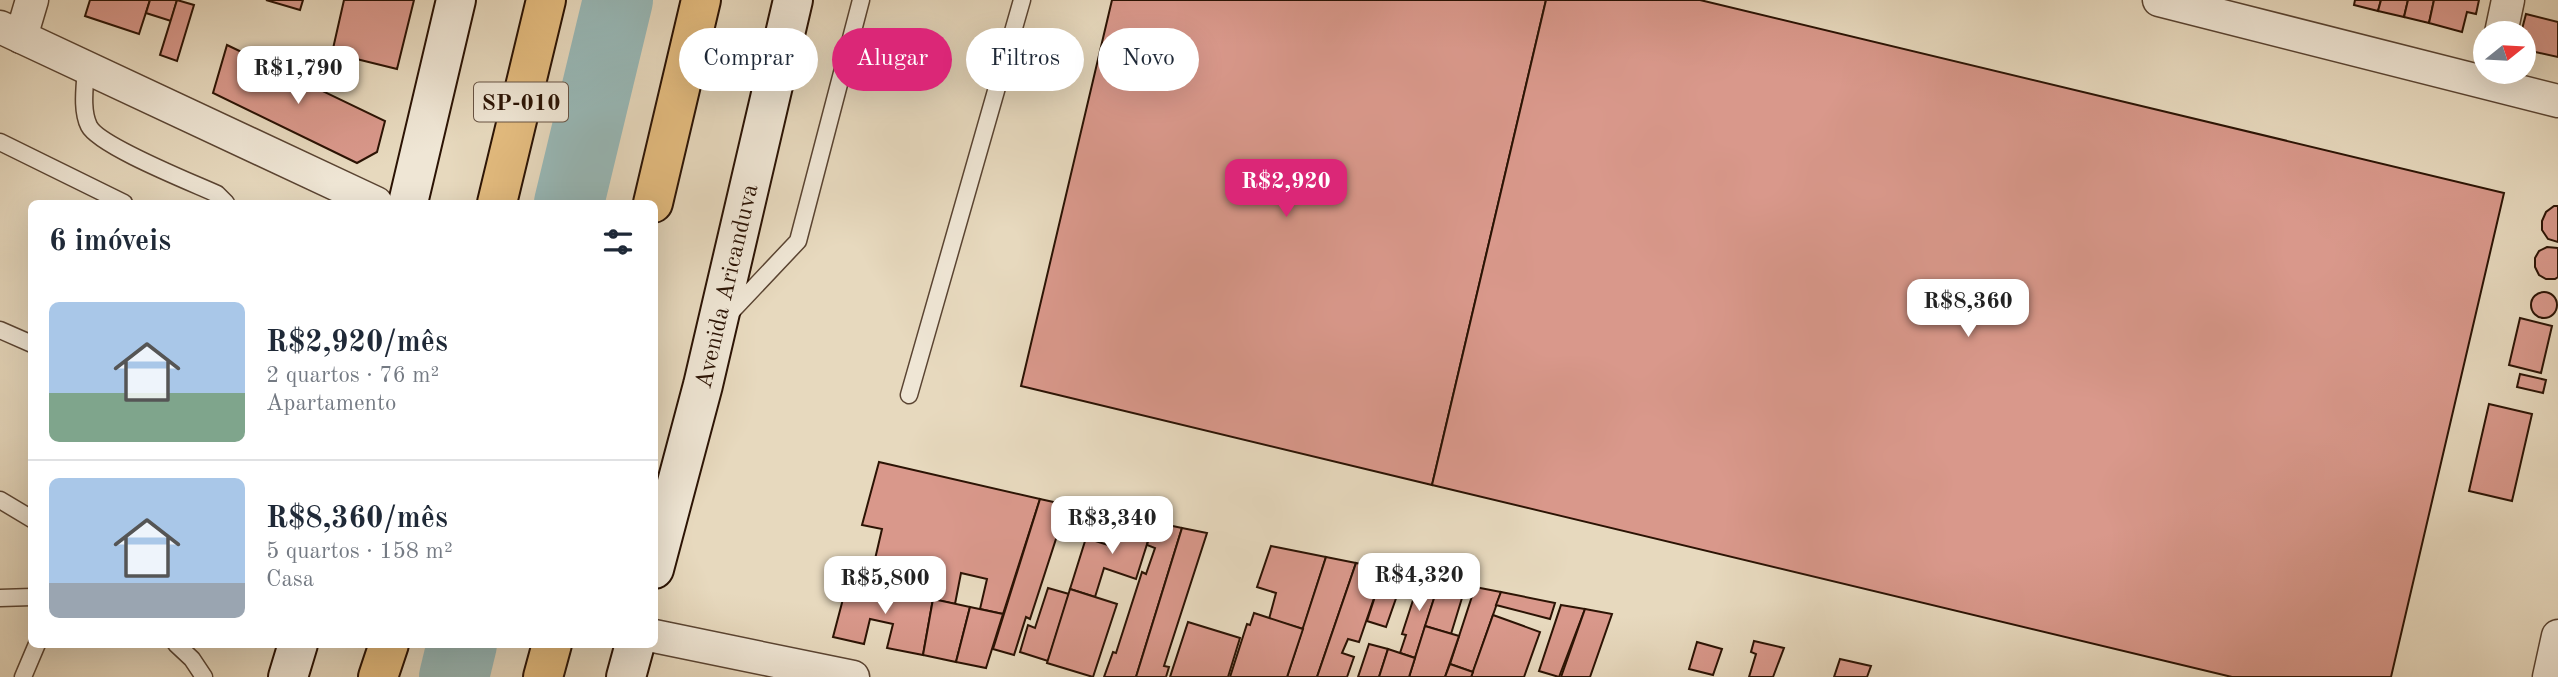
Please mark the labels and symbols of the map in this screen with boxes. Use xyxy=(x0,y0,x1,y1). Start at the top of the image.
north arrow xyxy=(2473,21,2536,84)
pin: R$1,790 xyxy=(233,46,363,106)
road number: SP-010 xyxy=(474,82,568,122)
pin: R$2,920 xyxy=(1221,160,1351,219)
street label: Avenida Aricanduva xyxy=(693,182,764,391)
pin: R$8,360 xyxy=(1903,280,2033,339)
pin: R$3,340 xyxy=(1047,496,1177,556)
pin: R$4,320 xyxy=(1354,554,1484,613)
pin: R$5,800 xyxy=(820,556,950,616)

